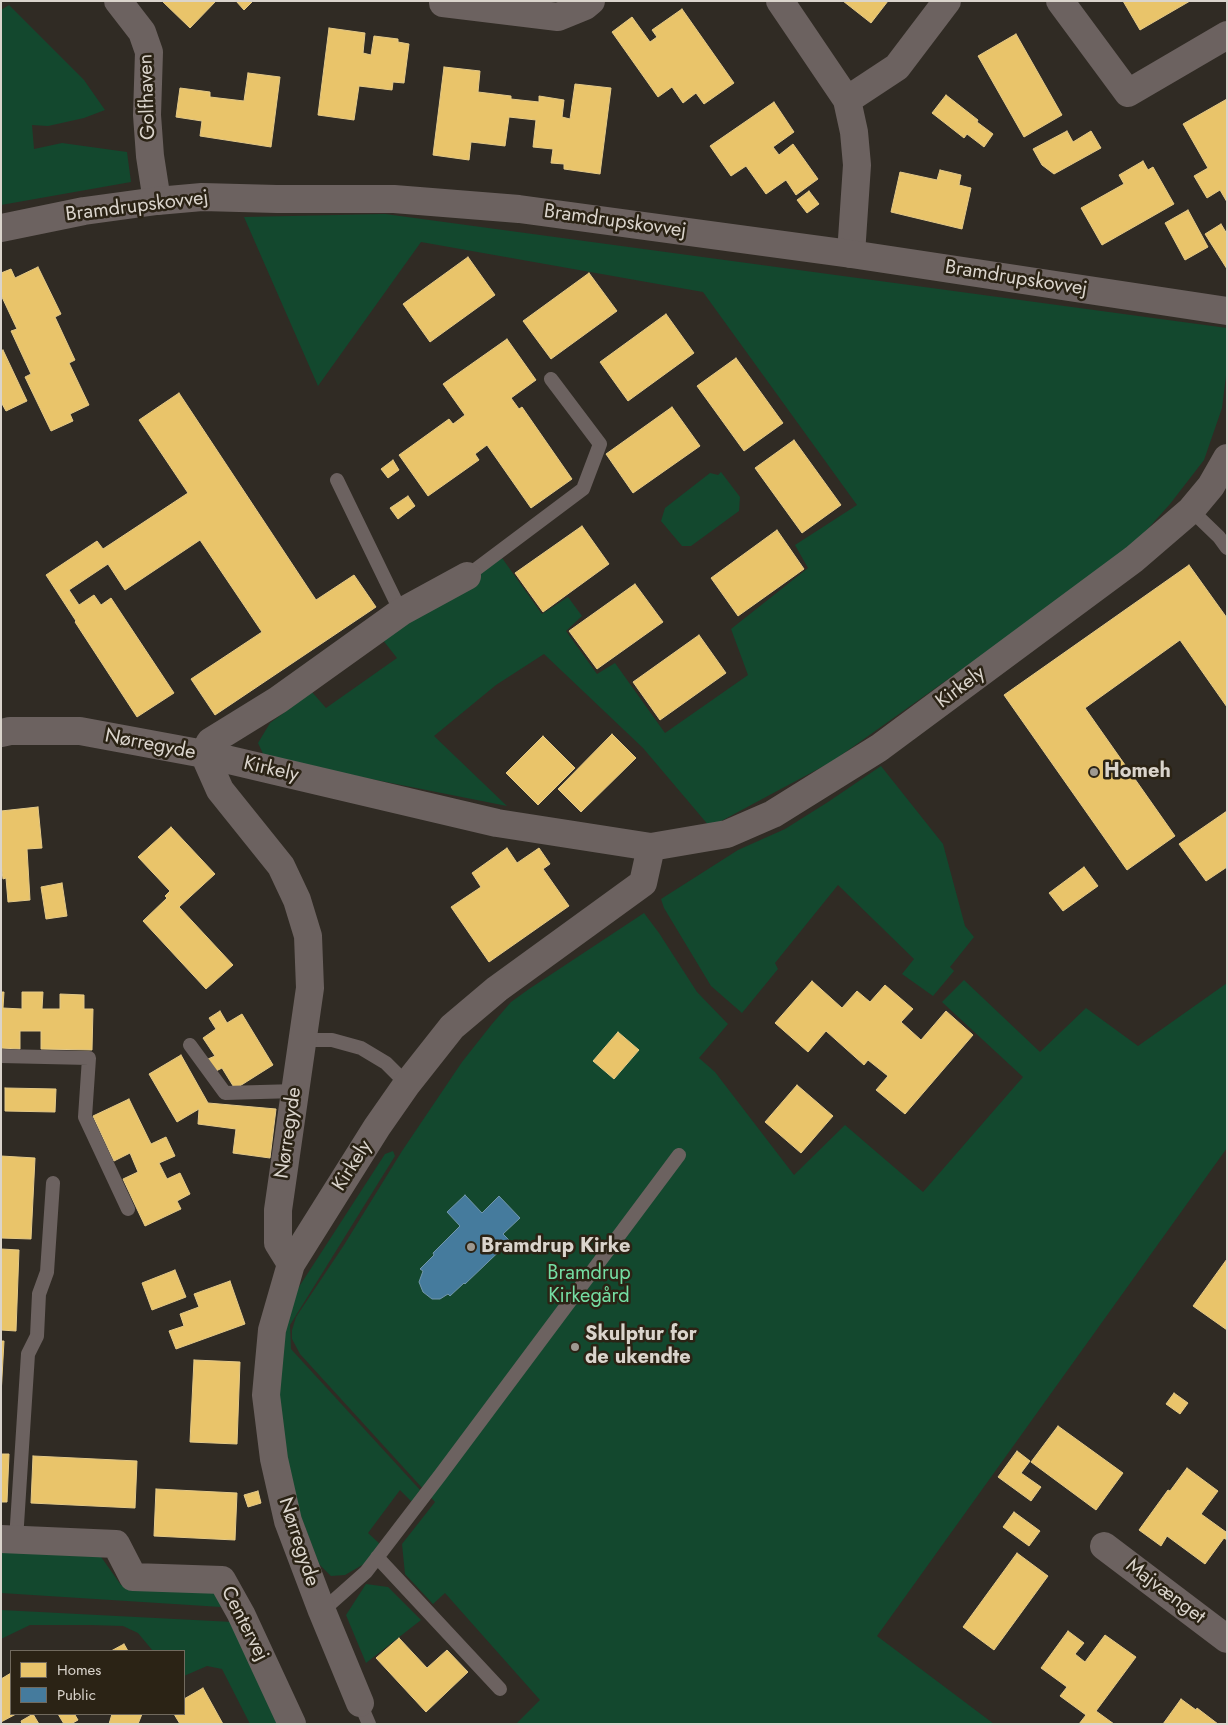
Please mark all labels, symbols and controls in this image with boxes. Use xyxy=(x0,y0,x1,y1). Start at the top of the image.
street label: Golfhaven xyxy=(135,54,161,140)
street label: Bramdrupskovvej xyxy=(64,186,210,228)
street label: Bramdrupskovvej xyxy=(542,200,688,244)
street label: Bramdrupskovvej xyxy=(943,256,1089,302)
street label: Kirkely xyxy=(932,662,990,714)
street label: Nørregyde xyxy=(103,724,197,766)
street label: Kirkely xyxy=(241,752,301,788)
place label: Homeh xyxy=(1104,760,1171,784)
marker: Homeh xyxy=(1088,766,1100,778)
street label: Nørregyde xyxy=(271,1086,307,1180)
street label: Kirkely xyxy=(328,1136,378,1196)
place label: Bramdrup Kirke xyxy=(481,1235,630,1259)
marker: Bramdrup Kirke xyxy=(465,1241,477,1253)
park label: Bramdrup Kirkegård xyxy=(547,1262,631,1309)
place label: Skulptur for de ukendte xyxy=(585,1323,697,1370)
marker: Skulptur for de ukendte xyxy=(569,1341,581,1353)
street label: Nørregyde xyxy=(272,1495,324,1589)
street label: Majvænget xyxy=(1121,1554,1209,1630)
street label: Centervej xyxy=(215,1583,273,1665)
legend xyxy=(10,1650,185,1715)
text: Homes xyxy=(57,1659,101,1681)
text: Public xyxy=(57,1684,96,1706)

